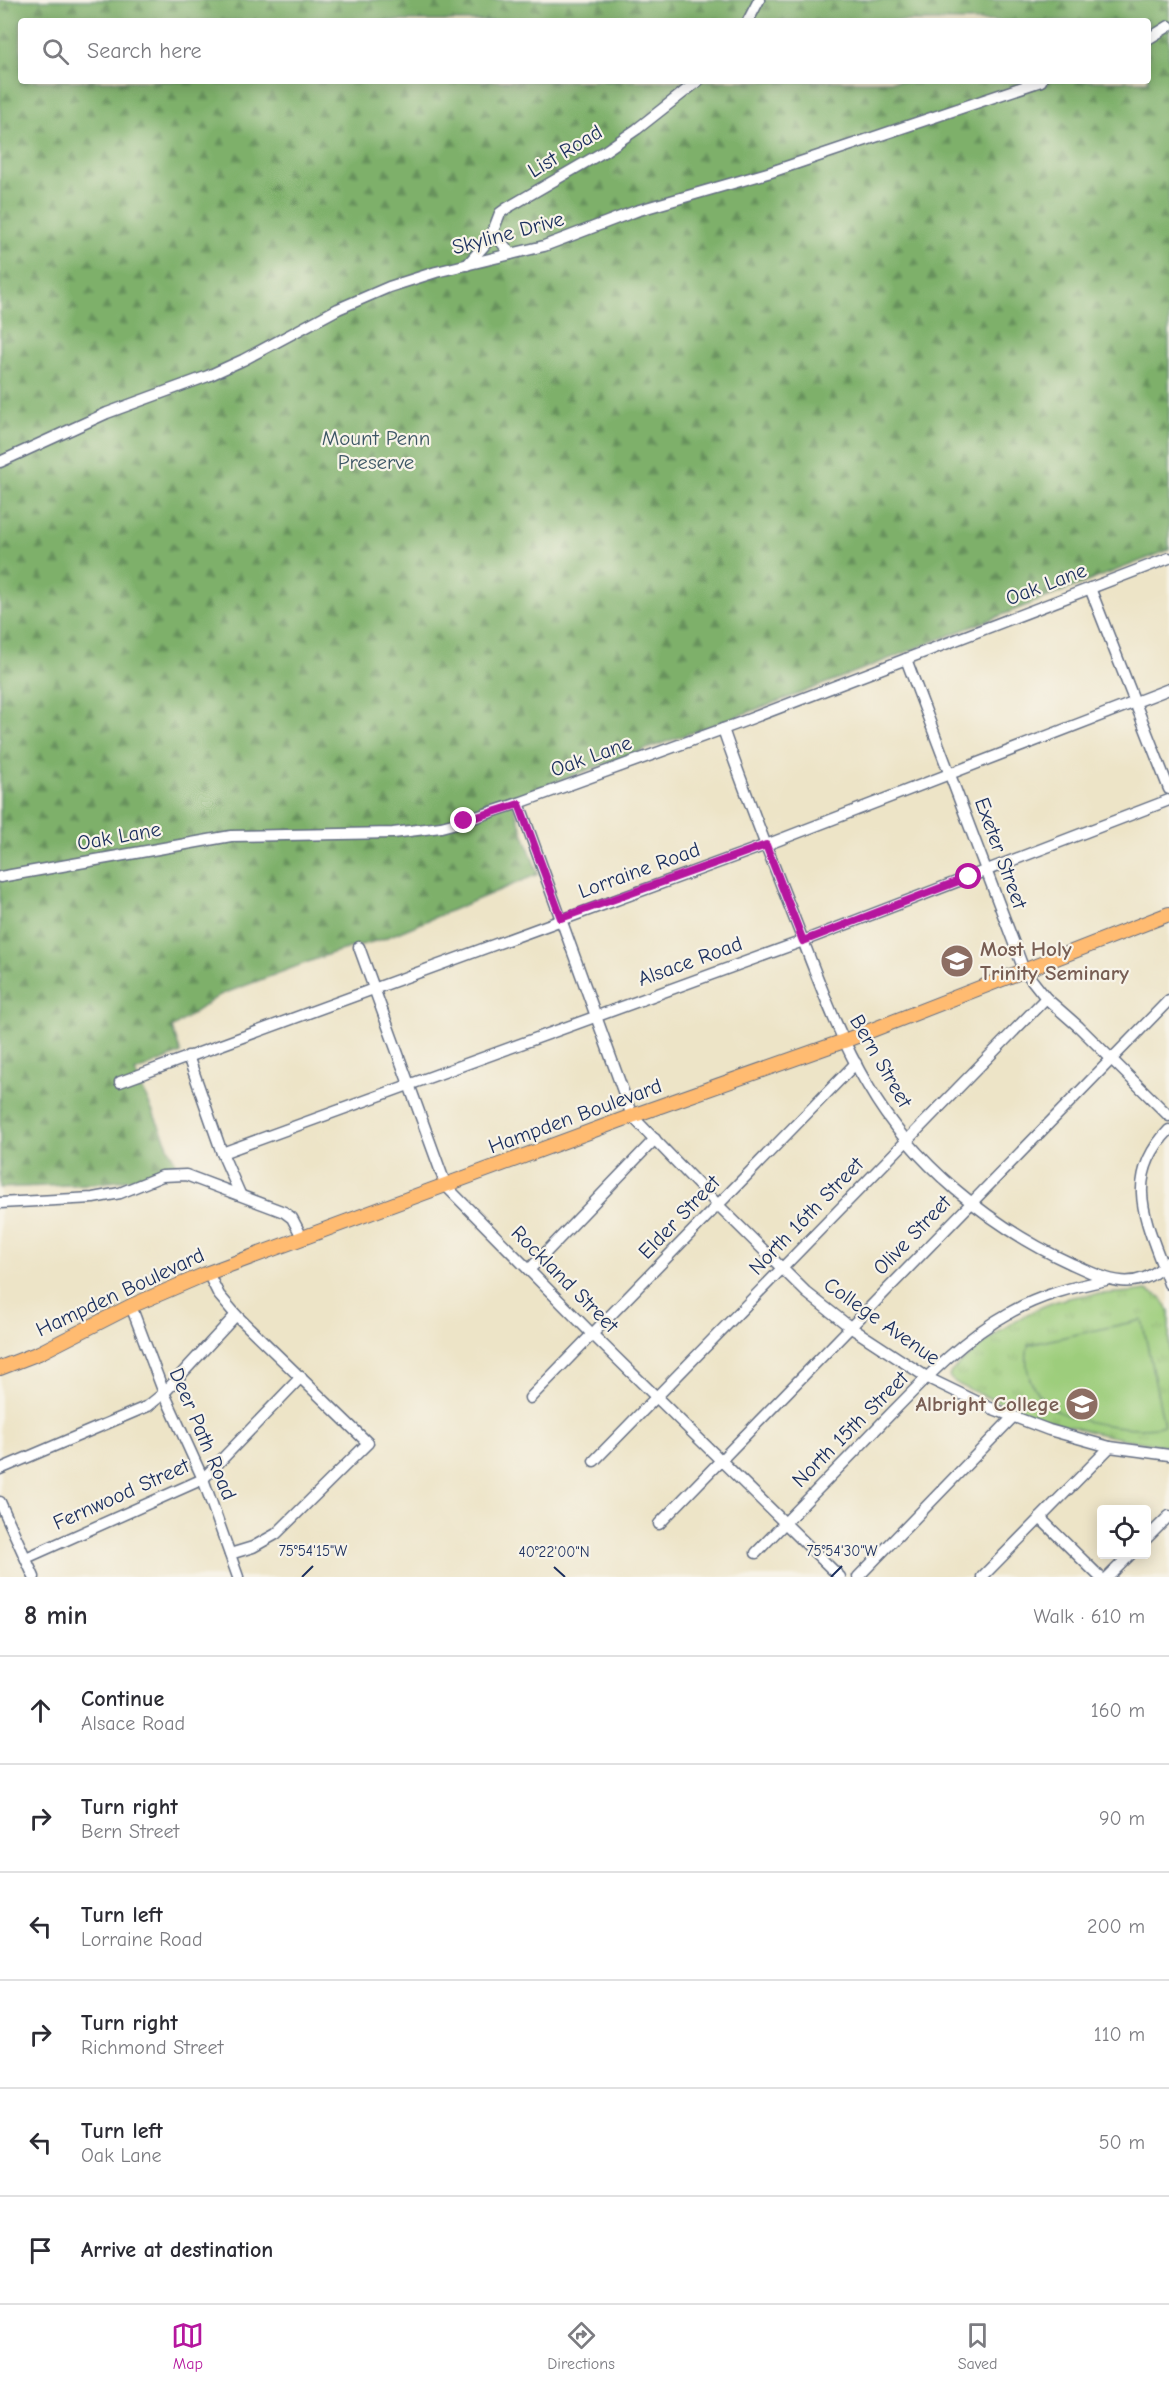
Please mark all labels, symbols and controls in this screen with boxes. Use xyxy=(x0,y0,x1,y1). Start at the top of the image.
search box xyxy=(18,18,1151,84)
icon: search xyxy=(39,35,72,68)
text: Search here xyxy=(87,38,202,64)
street label: List Road xyxy=(524,120,606,182)
street label: Skyline Drive xyxy=(449,207,567,259)
park label: Mount Penn Preserve xyxy=(322,426,430,474)
street label: Oak Lane xyxy=(1002,558,1090,610)
street label: Oak Lane xyxy=(547,730,635,782)
street label: Exeter Street xyxy=(970,794,1033,913)
route end xyxy=(450,807,476,833)
street label: Oak Lane xyxy=(75,817,163,855)
street label: Lorraine Road xyxy=(575,837,703,903)
route start xyxy=(955,863,981,889)
street label: Alsace Road xyxy=(635,931,745,991)
place label: Most Holy Trinity Seminary xyxy=(980,937,1129,985)
school or university icon: Most Holy Trinity Seminary xyxy=(939,943,975,979)
street label: Bern Street xyxy=(845,1010,918,1112)
street label: Hampden Boulevard xyxy=(485,1073,665,1159)
street label: North 16th Street xyxy=(744,1152,869,1280)
street label: Elder Street xyxy=(633,1170,725,1264)
street label: Olive Street xyxy=(868,1190,957,1280)
street label: Rockland Street xyxy=(507,1221,624,1338)
street label: Hampden Boulevard xyxy=(32,1242,208,1342)
street label: College Avenue xyxy=(819,1272,945,1370)
street label: Deer Path Road xyxy=(164,1364,242,1504)
street label: North 15th Street xyxy=(787,1365,914,1492)
school or university icon: Albright College xyxy=(1064,1386,1100,1422)
place label: Albright College xyxy=(915,1392,1059,1416)
street label: Fernwood Street xyxy=(49,1453,194,1535)
map controls xyxy=(1097,1505,1151,1559)
button: locate xyxy=(1097,1505,1151,1559)
text: 75°54'15"W xyxy=(279,1542,347,1560)
text: 75°54'30"W xyxy=(806,1542,878,1560)
text: 40°22'00"N xyxy=(519,1543,590,1561)
text: 8 min xyxy=(24,1601,88,1631)
text: Walk · 610 m xyxy=(1034,1605,1145,1628)
text: Continue xyxy=(81,1686,164,1712)
icon: ahead xyxy=(24,1694,57,1727)
text: 160 m xyxy=(1091,1699,1145,1722)
text: Alsace Road xyxy=(81,1712,185,1735)
text: Turn right xyxy=(81,1794,178,1820)
icon: right xyxy=(24,1802,57,1835)
text: 90 m xyxy=(1099,1807,1145,1830)
text: Bern Street xyxy=(81,1820,179,1843)
text: Turn left xyxy=(81,1902,163,1928)
icon: left xyxy=(24,1910,57,1943)
text: 200 m xyxy=(1087,1915,1145,1938)
text: Lorraine Road xyxy=(81,1928,203,1951)
text: Turn right xyxy=(81,2010,178,2036)
icon: right xyxy=(24,2018,57,2051)
text: 110 m xyxy=(1094,2023,1145,2046)
text: Richmond Street xyxy=(81,2036,223,2059)
text: Turn left xyxy=(81,2118,163,2144)
icon: left xyxy=(24,2126,57,2159)
text: 50 m xyxy=(1099,2131,1145,2154)
text: Oak Lane xyxy=(81,2144,162,2167)
icon: arrive xyxy=(24,2234,57,2267)
text: Arrive at destination xyxy=(81,2237,273,2263)
tab: Map xyxy=(171,2319,204,2373)
tab: Directions xyxy=(547,2319,615,2373)
tab: Saved xyxy=(958,2319,998,2373)

